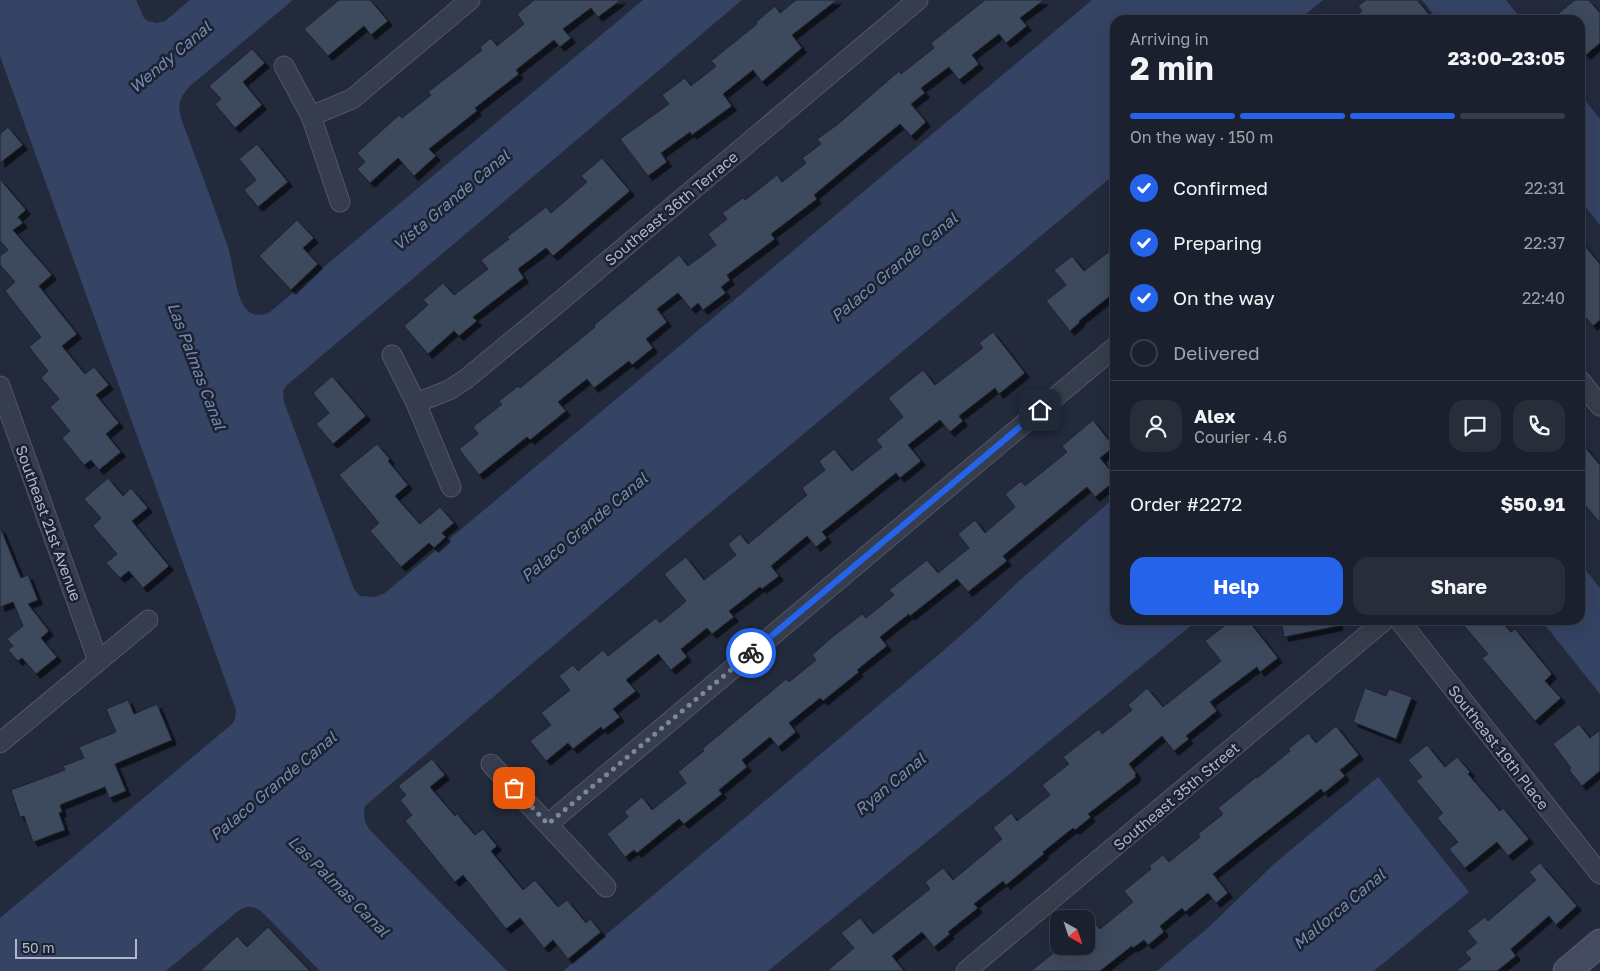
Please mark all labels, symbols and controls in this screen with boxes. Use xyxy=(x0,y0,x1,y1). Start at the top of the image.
water label: Wendy Canal xyxy=(125,16,216,97)
text: Arriving in xyxy=(1130,29,1209,49)
text: 23:00–23:05 xyxy=(1448,46,1565,69)
text: 2 min xyxy=(1130,49,1214,87)
text: On the way · 150 m xyxy=(1130,127,1273,147)
water label: Vista Grande Canal xyxy=(389,145,514,255)
street label: Southeast 36th Terrace xyxy=(601,147,741,269)
icon: check xyxy=(1130,174,1158,202)
text: Confirmed xyxy=(1173,176,1268,199)
text: 22:31 xyxy=(1525,178,1565,198)
water label: Palaco Grande Canal xyxy=(827,208,962,326)
icon: check xyxy=(1130,229,1158,257)
text: Preparing xyxy=(1173,231,1262,254)
text: 22:37 xyxy=(1524,233,1565,253)
icon: check xyxy=(1130,284,1158,312)
text: On the way xyxy=(1173,286,1275,309)
text: 22:40 xyxy=(1522,288,1565,308)
water label: Las Palmas Canal xyxy=(163,299,231,433)
text: Delivered xyxy=(1173,341,1260,364)
pin xyxy=(1019,389,1061,431)
icon: home xyxy=(1026,396,1054,424)
button: person xyxy=(1130,400,1182,452)
button: chat xyxy=(1449,400,1501,452)
button: phone xyxy=(1513,400,1565,452)
text: Alex xyxy=(1194,404,1235,427)
text: Courier · 4.6 xyxy=(1194,427,1287,447)
street label: Southeast 21st Avenue xyxy=(12,443,86,604)
water label: Palaco Grande Canal xyxy=(517,468,652,586)
text: Order #2272 xyxy=(1130,492,1242,515)
text: $50.91 xyxy=(1500,492,1565,515)
button: Help xyxy=(1130,557,1343,615)
button: Share xyxy=(1353,557,1565,615)
courier xyxy=(726,628,776,678)
icon: bike xyxy=(737,639,765,667)
street label: Southeast 19th Place xyxy=(1445,681,1553,813)
water label: Palaco Grande Canal xyxy=(206,727,341,845)
street label: Southeast 35th Street xyxy=(1109,738,1243,854)
water label: Ryan Canal xyxy=(851,748,930,819)
pin xyxy=(493,767,535,809)
icon: bag xyxy=(500,774,528,802)
water label: Las Palmas Canal xyxy=(284,831,394,941)
water label: Mallorca Canal xyxy=(1289,864,1390,953)
north arrow xyxy=(1050,910,1095,955)
map controls xyxy=(1050,910,1095,955)
scale bar xyxy=(15,936,138,959)
text: 50 m xyxy=(22,939,55,956)

